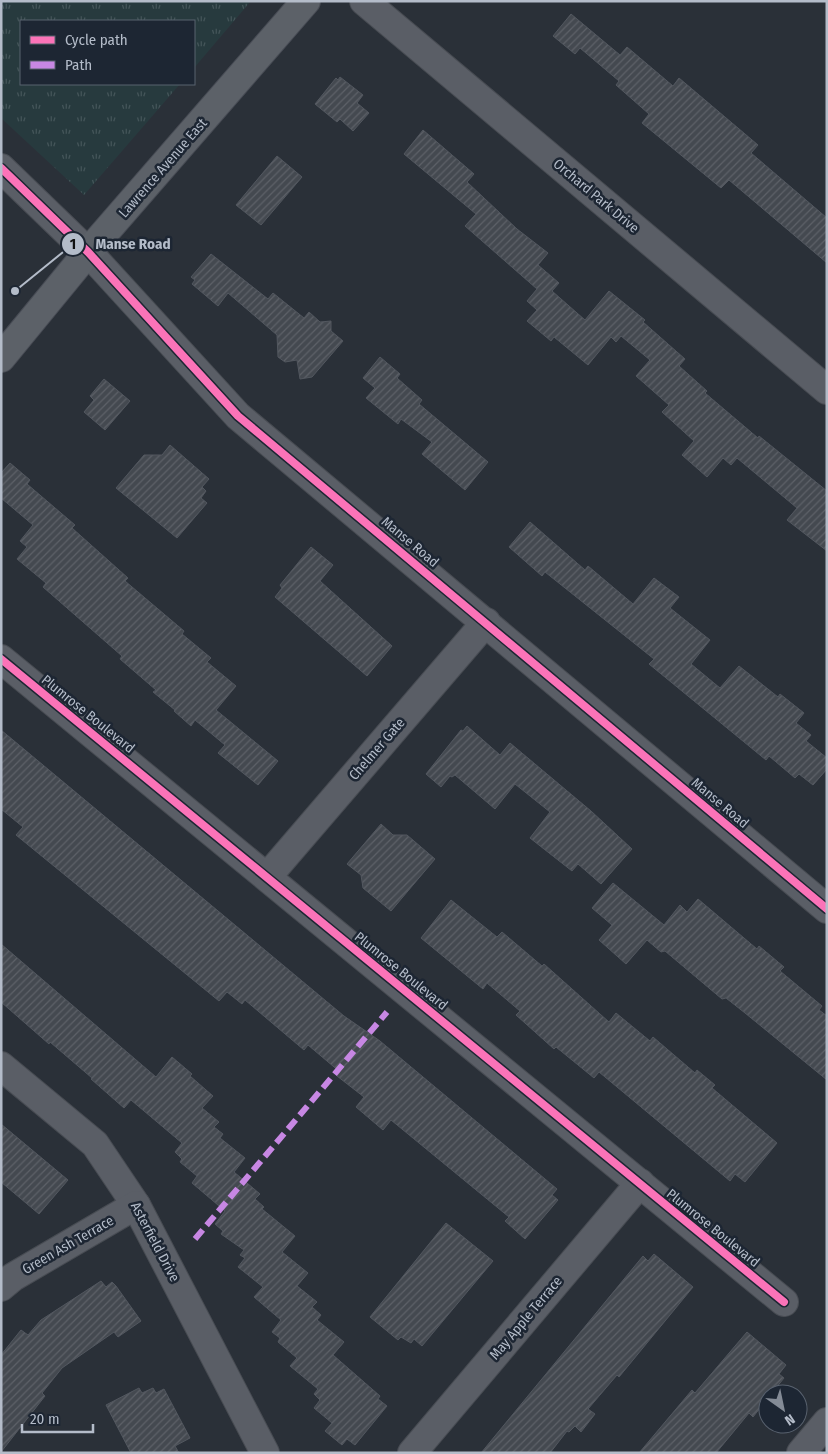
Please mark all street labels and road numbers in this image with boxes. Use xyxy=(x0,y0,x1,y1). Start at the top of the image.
street label: Lawrence Avenue East xyxy=(115,115,211,221)
street label: Orchard Park Drive xyxy=(550,155,642,237)
street label: Manse Road xyxy=(378,513,442,571)
street label: Plumrose Boulevard xyxy=(38,671,138,757)
street label: Chelmer Gate xyxy=(345,714,409,784)
street label: Manse Road xyxy=(688,774,752,832)
street label: Plumrose Boulevard xyxy=(351,928,451,1014)
street label: Plumrose Boulevard xyxy=(663,1185,763,1271)
street label: Asterfield Drive xyxy=(127,1199,183,1285)
street label: Green Ash Terrace xyxy=(19,1212,117,1278)
street label: May Apple Terrace xyxy=(486,1273,566,1363)

